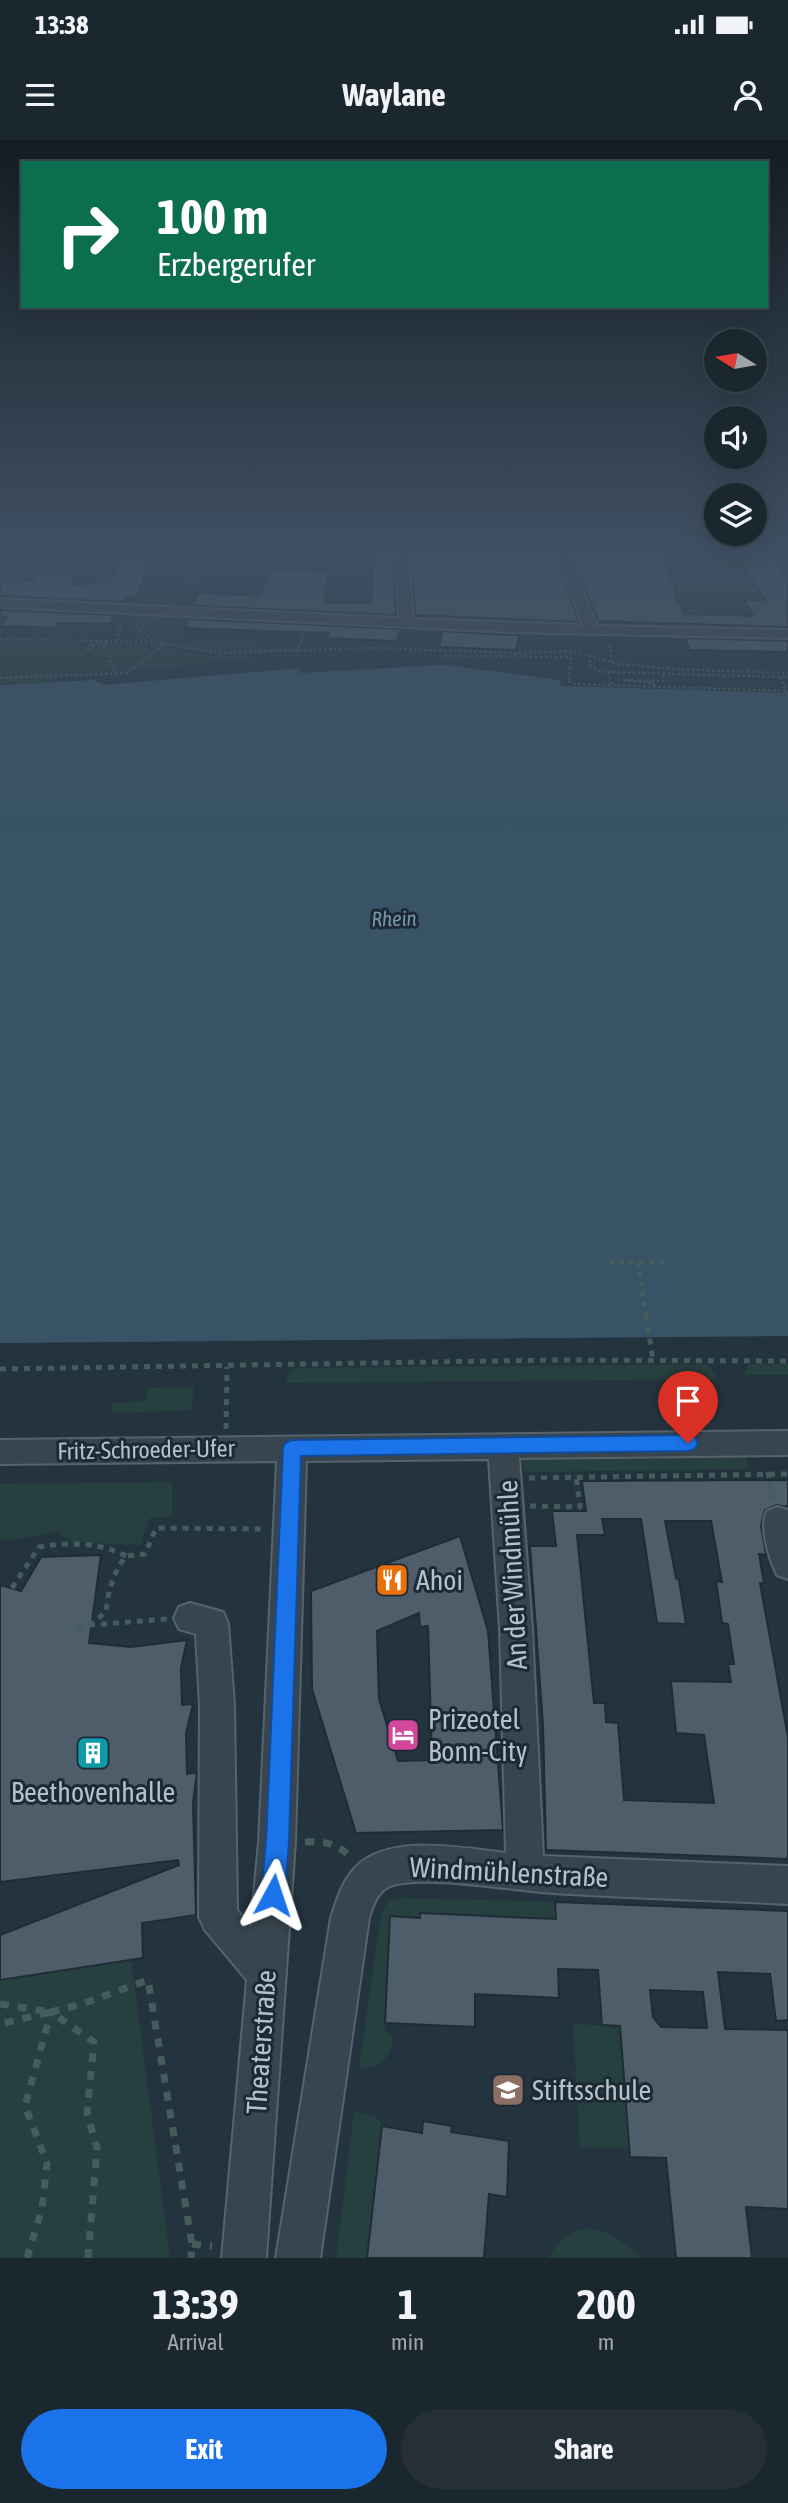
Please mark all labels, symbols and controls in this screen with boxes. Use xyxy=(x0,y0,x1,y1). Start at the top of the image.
text: 13:38 xyxy=(35,10,89,40)
icon: menu xyxy=(21,76,59,114)
text: Waylane xyxy=(342,76,446,113)
icon: person xyxy=(729,76,767,114)
text: 100 m xyxy=(157,188,268,244)
icon: right xyxy=(42,189,133,280)
text: Erzbergerufer xyxy=(157,246,315,283)
north arrow xyxy=(704,329,766,392)
map controls xyxy=(704,329,767,546)
button: sound xyxy=(704,406,767,469)
button: layers xyxy=(704,483,767,546)
water label: Rhein xyxy=(371,906,417,930)
pin xyxy=(658,1371,718,1443)
icon: arrive xyxy=(669,1382,707,1420)
street label: Fritz-Schroeder-Ufer xyxy=(57,1434,236,1465)
street label: An der Windmühle xyxy=(491,1479,533,1671)
restaurant icon: Ahoi xyxy=(373,1561,411,1599)
place label: Ahoi xyxy=(416,1564,463,1596)
place label: Prizeotel Bonn-City xyxy=(428,1703,527,1767)
hotel icon: Prizeotel Bonn-City xyxy=(384,1716,422,1754)
building icon: Beethovenhalle xyxy=(74,1734,112,1772)
place label: Beethovenhalle xyxy=(11,1776,175,1808)
street label: Windmühlenstraße xyxy=(409,1851,609,1893)
position arrow xyxy=(236,1858,310,1932)
street label: Theaterstraße xyxy=(240,1969,282,2115)
school or university icon: Stiftsschule xyxy=(489,2071,527,2109)
place label: Stiftsschule xyxy=(532,2074,651,2106)
text: 13:39 xyxy=(152,2280,239,2328)
text: 1 xyxy=(398,2280,417,2328)
text: 200 xyxy=(576,2280,636,2328)
text: Arrival xyxy=(167,2329,224,2355)
text: min xyxy=(391,2329,424,2355)
text: m xyxy=(598,2329,614,2355)
button: Exit xyxy=(21,2409,387,2489)
button: Share xyxy=(401,2409,767,2489)

